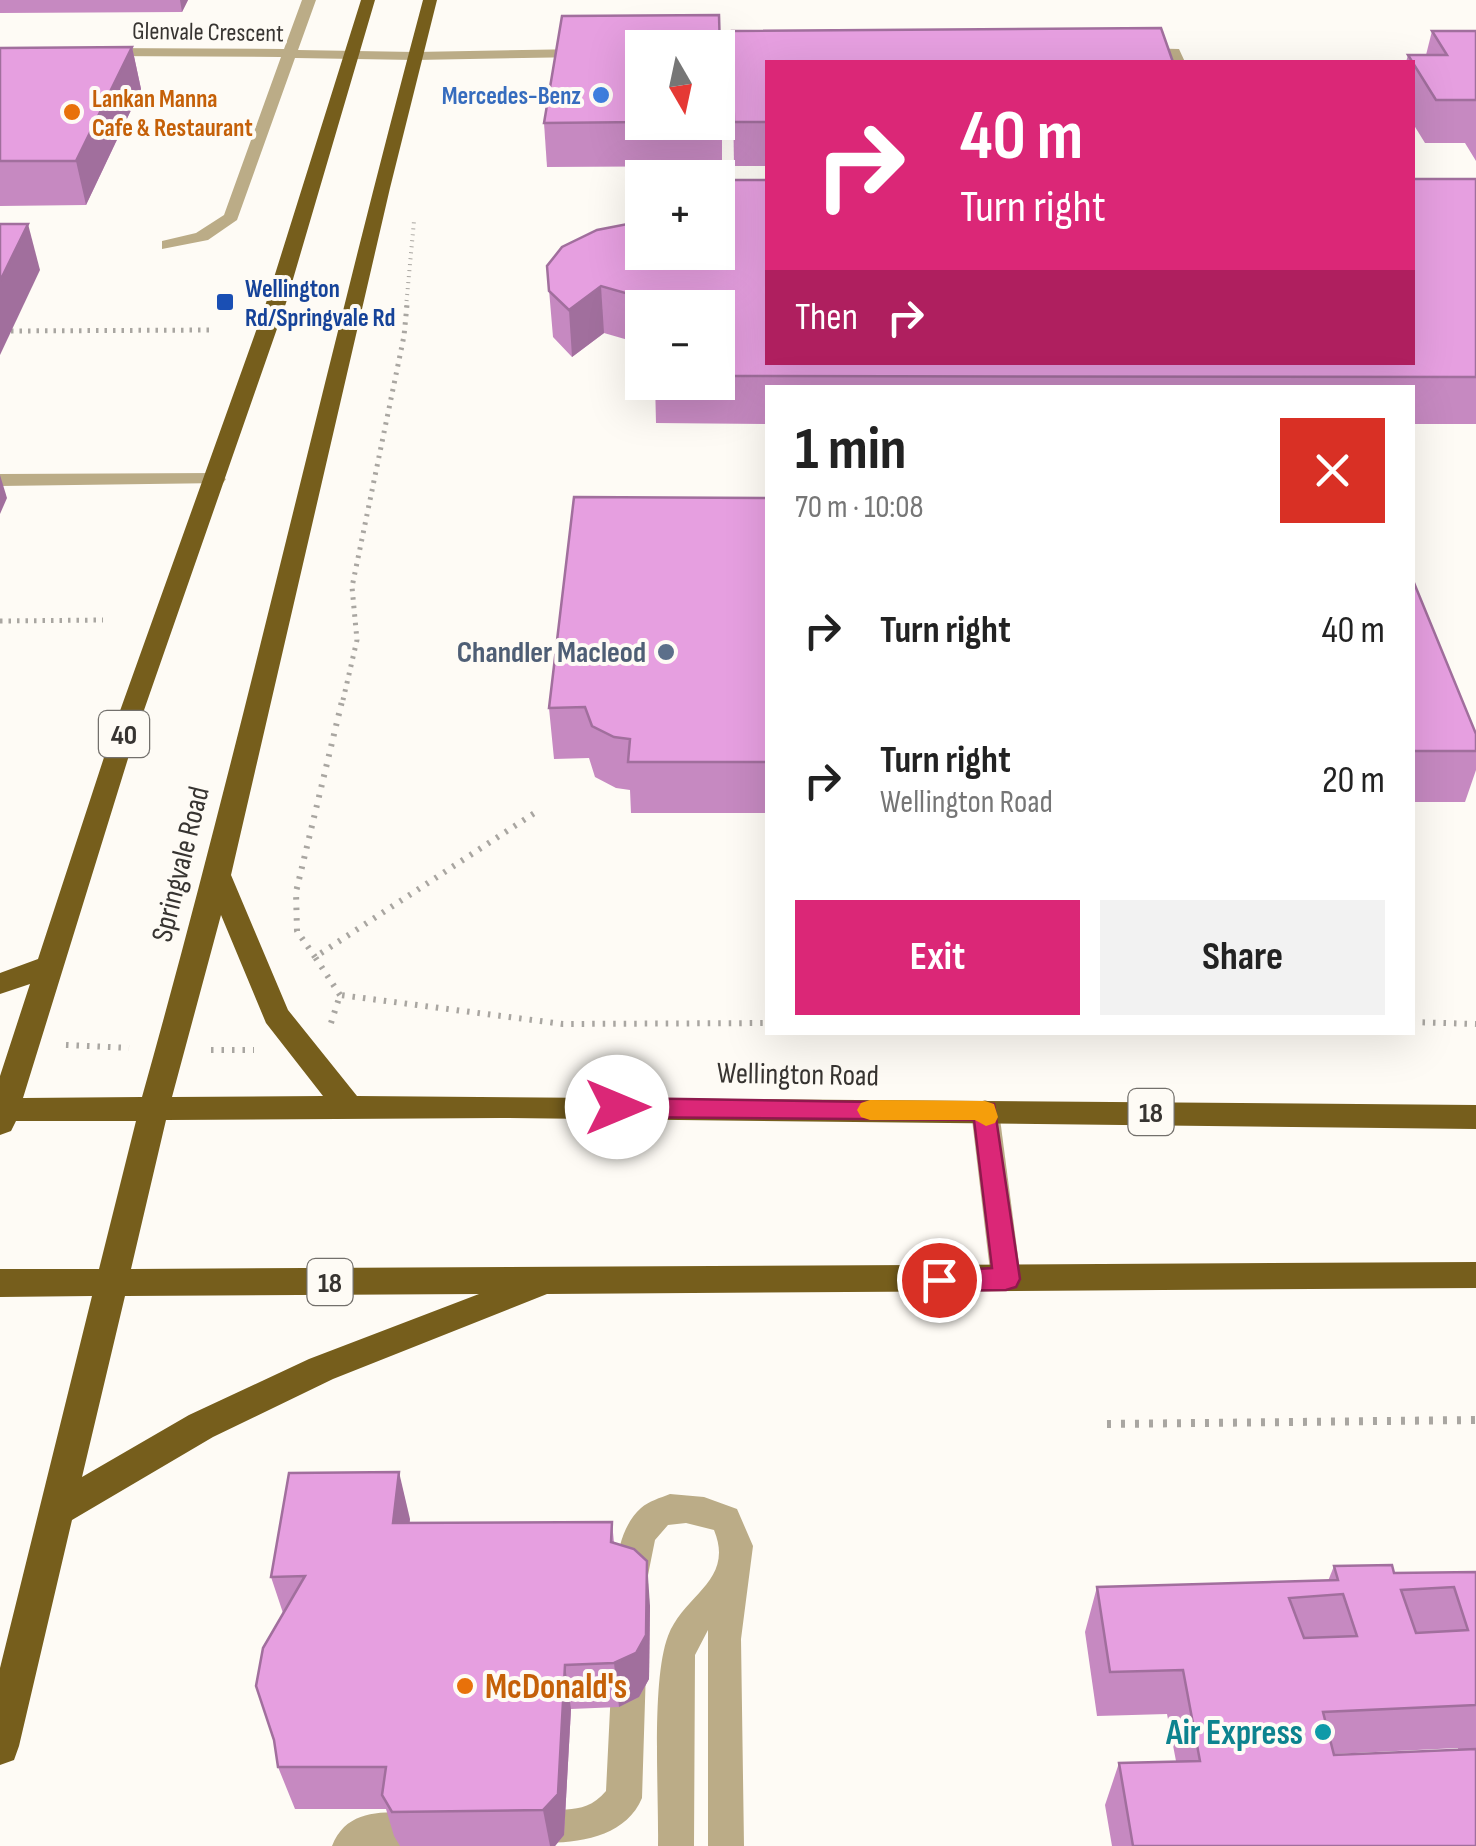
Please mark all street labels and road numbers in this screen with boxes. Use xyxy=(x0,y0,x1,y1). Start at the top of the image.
street label: Glenvale Crescent xyxy=(132,16,284,49)
road number: 40 xyxy=(99,711,149,757)
street label: Springvale Road xyxy=(144,783,218,946)
street label: Wellington Road xyxy=(717,1056,879,1094)
road number: 18 xyxy=(1128,1089,1174,1135)
road number: 18 xyxy=(308,1259,352,1305)

